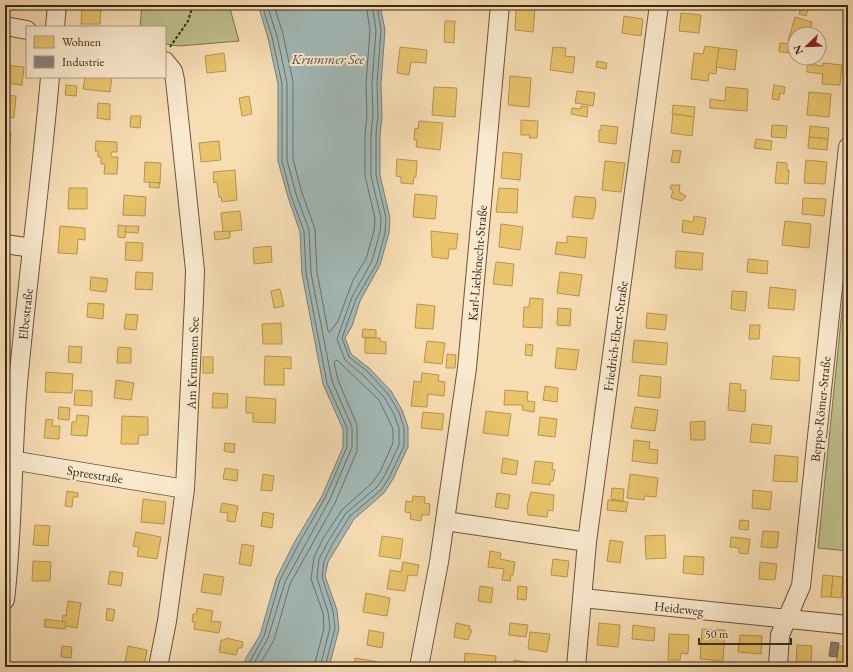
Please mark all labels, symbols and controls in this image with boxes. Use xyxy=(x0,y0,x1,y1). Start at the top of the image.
legend xyxy=(26,26,166,78)
north arrow xyxy=(787,26,827,66)
text: Wohnen xyxy=(62,34,102,50)
text: N xyxy=(790,43,806,57)
water label: Krummer See xyxy=(291,50,365,68)
text: Industrie xyxy=(62,54,104,70)
street label: Karl-Liebknecht-Straße xyxy=(464,204,491,322)
street label: Friedrich-Ebert-Straße xyxy=(599,280,632,392)
street label: Elbestraße xyxy=(14,287,37,341)
street label: Am Krummen See xyxy=(182,316,203,411)
street label: Beppo-Römer-Straße xyxy=(806,355,835,463)
street label: Spreestraße xyxy=(66,462,124,487)
street label: Heideweg xyxy=(653,597,705,620)
scale bar xyxy=(699,620,791,646)
text: 50 m xyxy=(705,626,729,642)

